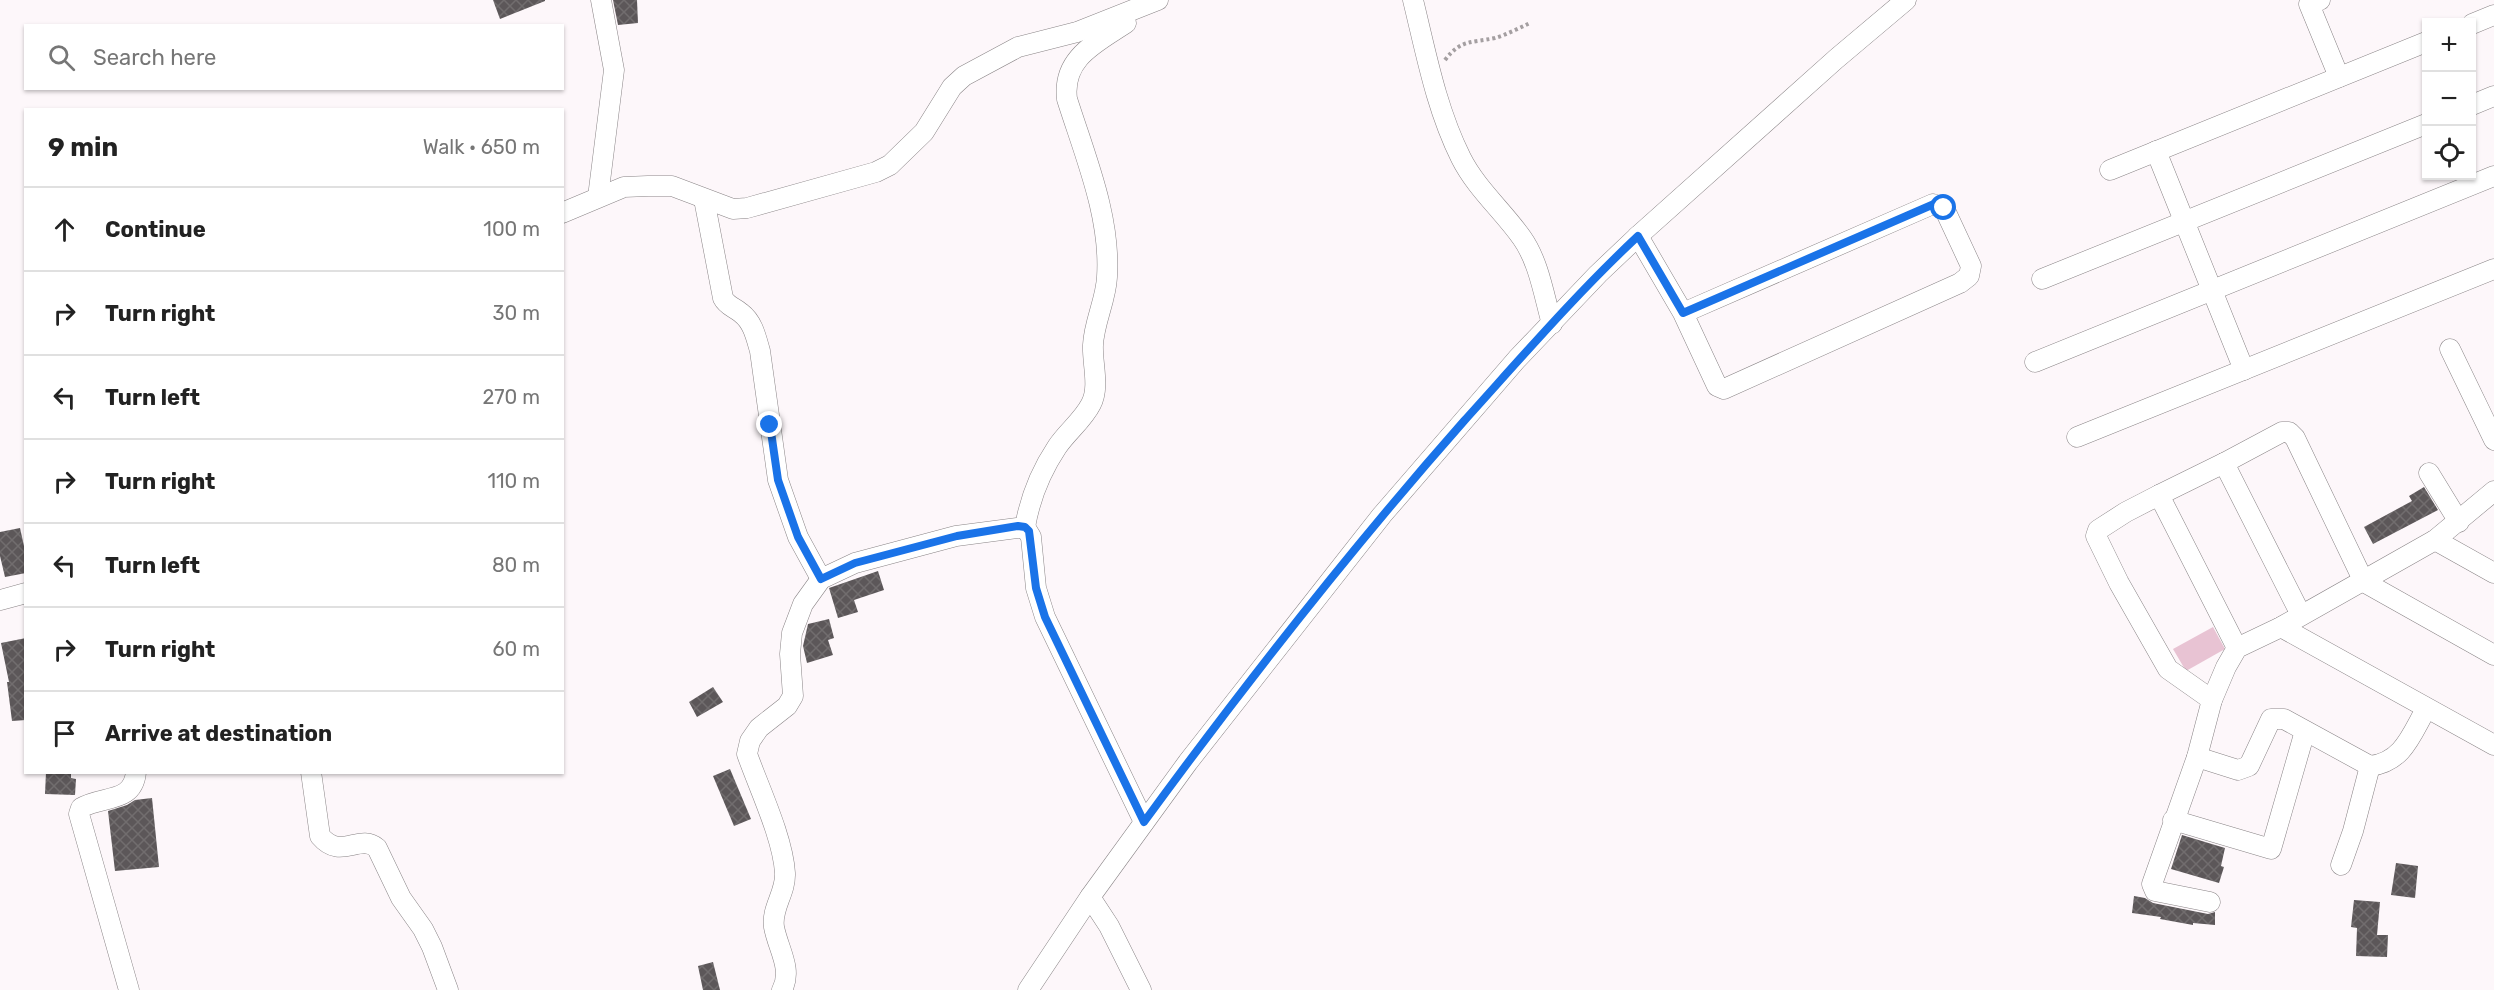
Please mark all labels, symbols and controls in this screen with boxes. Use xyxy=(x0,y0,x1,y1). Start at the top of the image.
map controls xyxy=(2422,18,2476,180)
button: + xyxy=(2422,18,2476,72)
search box xyxy=(24,24,564,90)
icon: search xyxy=(45,41,78,74)
text: Search here xyxy=(93,44,216,71)
button: − xyxy=(2422,72,2476,126)
button: locate xyxy=(2422,126,2476,180)
text: 9 min xyxy=(48,132,118,163)
text: Walk · 650 m xyxy=(423,135,540,159)
route start xyxy=(1930,194,1956,220)
icon: ahead xyxy=(48,213,81,246)
text: Continue xyxy=(105,216,206,243)
text: 100 m xyxy=(483,217,540,241)
icon: right xyxy=(48,297,81,330)
text: Turn right xyxy=(105,300,215,327)
text: 30 m xyxy=(493,301,540,325)
icon: left xyxy=(48,381,81,414)
text: Turn left xyxy=(105,384,200,411)
text: 270 m xyxy=(483,385,540,409)
route end xyxy=(756,411,782,437)
icon: right xyxy=(48,465,81,498)
text: Turn right xyxy=(105,468,215,495)
text: 110 m xyxy=(488,469,540,493)
icon: left xyxy=(48,549,81,582)
text: Turn left xyxy=(105,552,200,579)
text: 80 m xyxy=(492,553,540,577)
icon: right xyxy=(48,633,81,666)
text: Turn right xyxy=(105,636,215,663)
text: 60 m xyxy=(493,637,540,661)
icon: arrive xyxy=(48,717,81,750)
text: Arrive at destination xyxy=(105,720,332,747)

